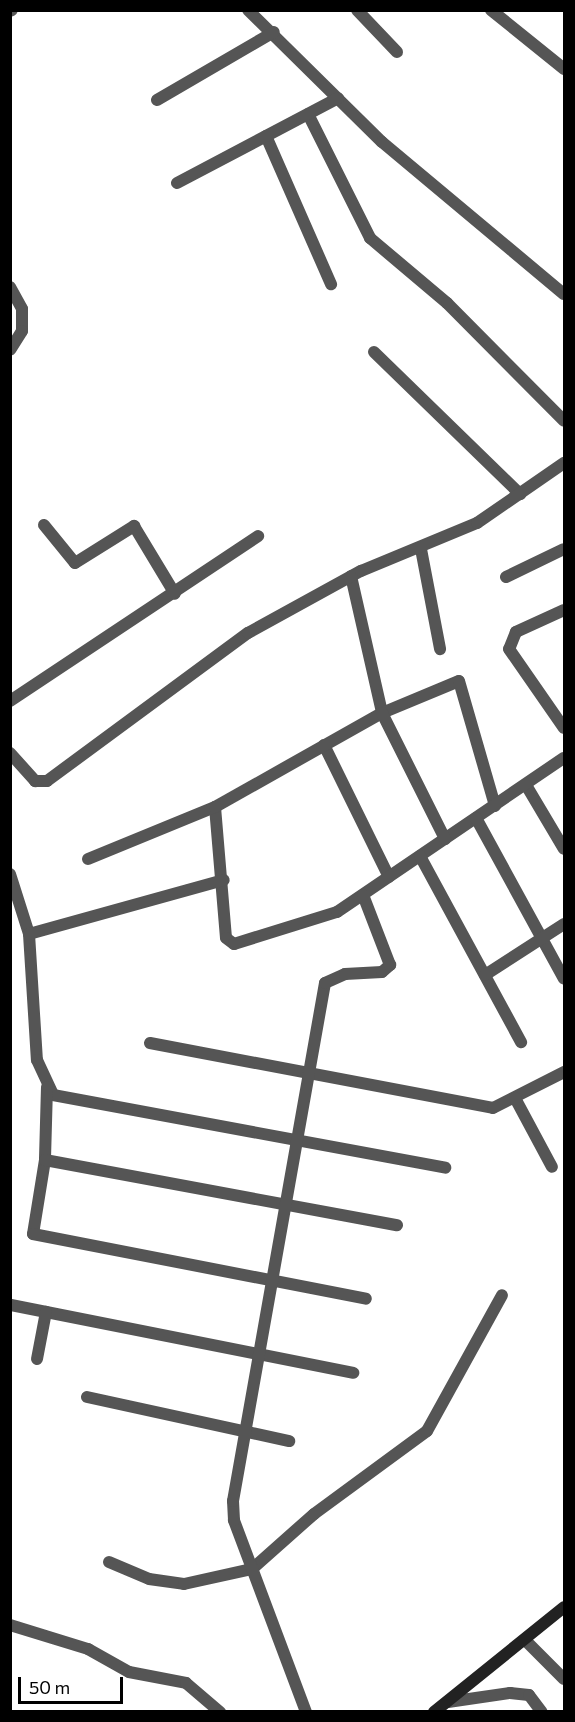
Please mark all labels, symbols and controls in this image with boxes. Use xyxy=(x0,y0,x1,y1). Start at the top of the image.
scale bar xyxy=(21,1665,126,1703)
text: 50 m xyxy=(29,1676,70,1698)

